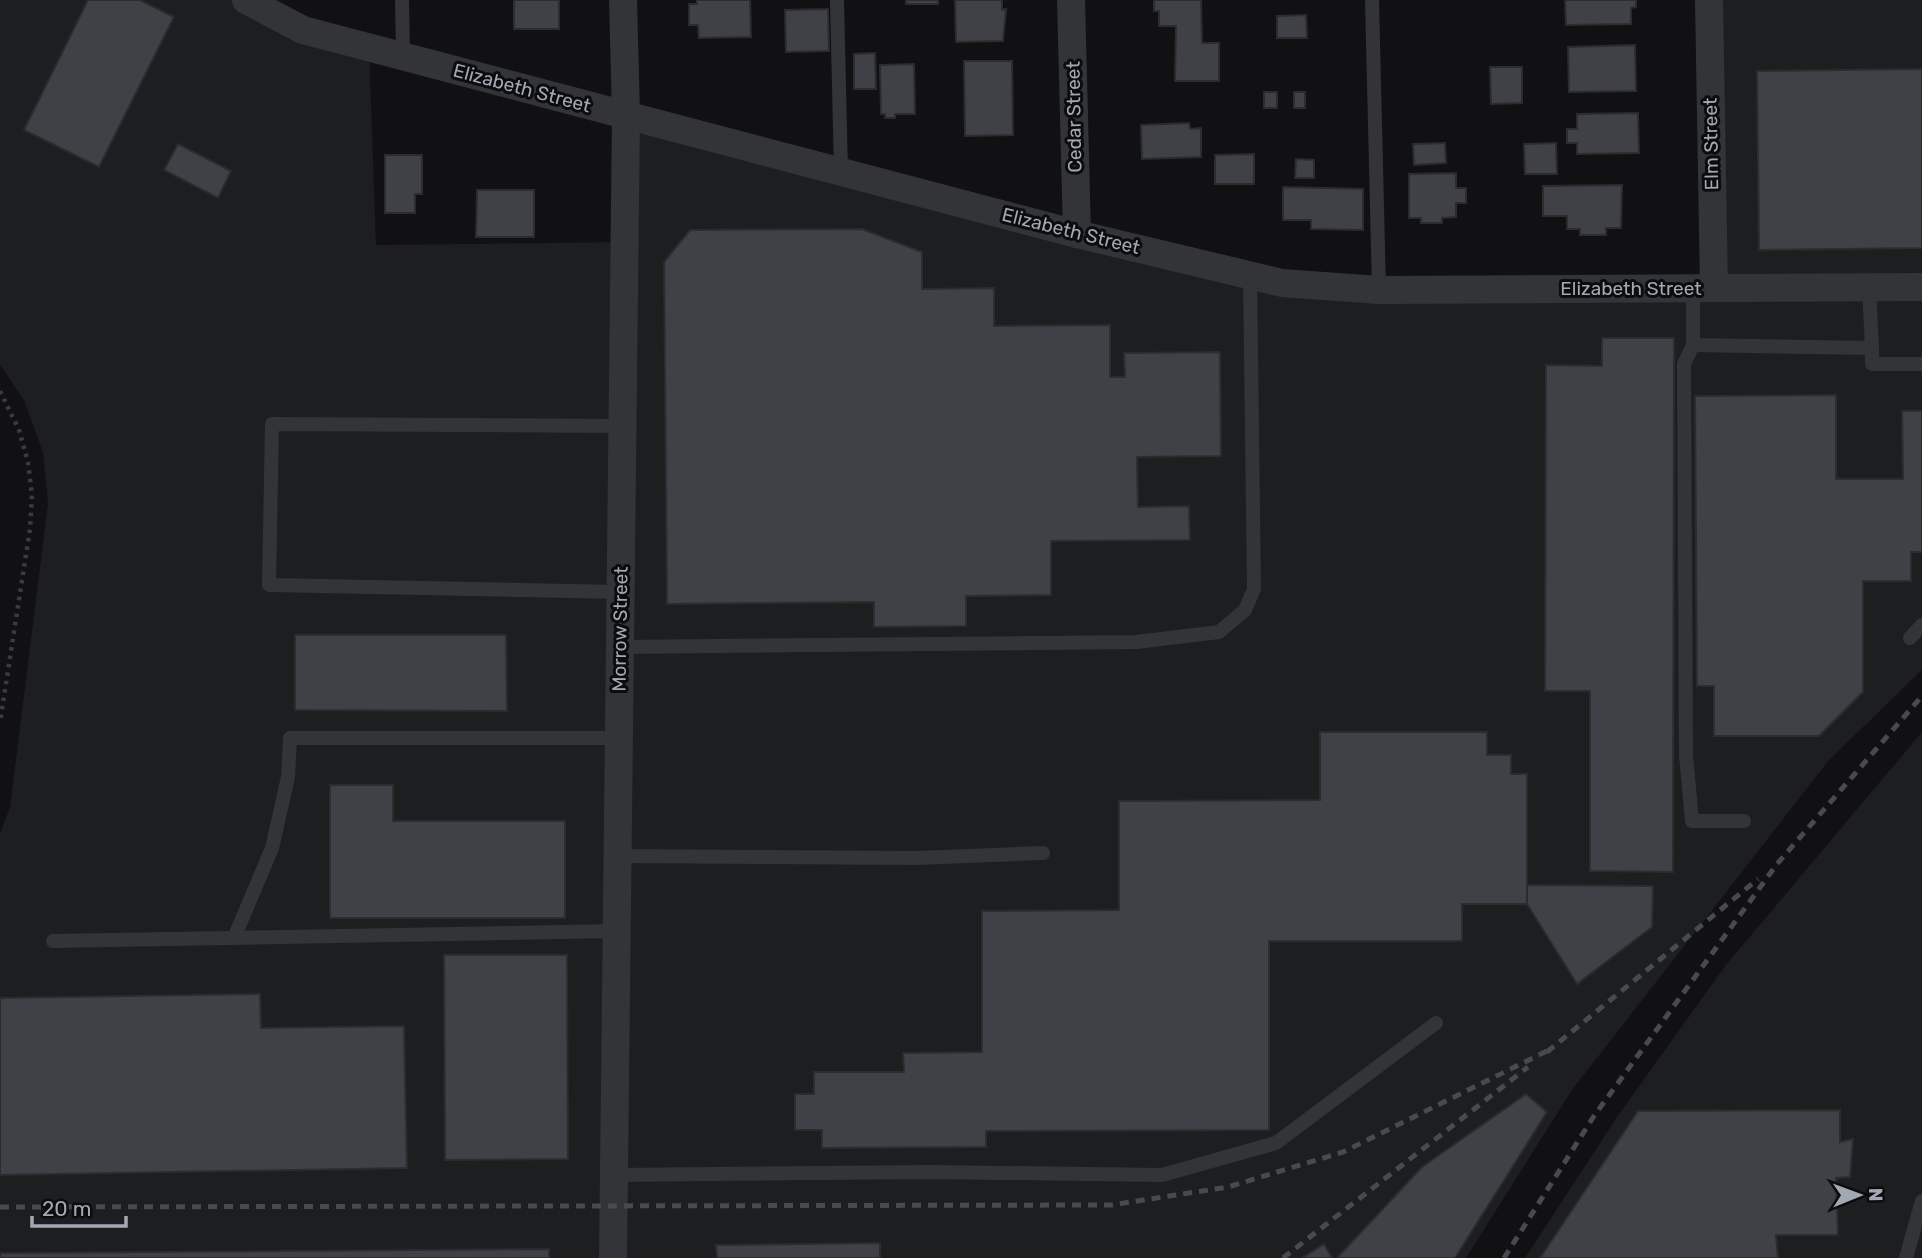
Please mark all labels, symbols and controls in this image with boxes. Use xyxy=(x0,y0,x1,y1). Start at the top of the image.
street label: Elizabeth Street xyxy=(451,59,594,118)
street label: Cedar Street xyxy=(1062,61,1086,173)
street label: Elm Street xyxy=(1699,97,1723,190)
street label: Elizabeth Street xyxy=(1000,203,1143,259)
street label: Elizabeth Street xyxy=(1560,277,1702,300)
street label: Morrow Street xyxy=(607,566,633,692)
north arrow xyxy=(1824,1160,1894,1230)
scale bar xyxy=(32,1184,126,1228)
text: N xyxy=(1864,1188,1887,1202)
text: 20 m xyxy=(42,1196,91,1221)

